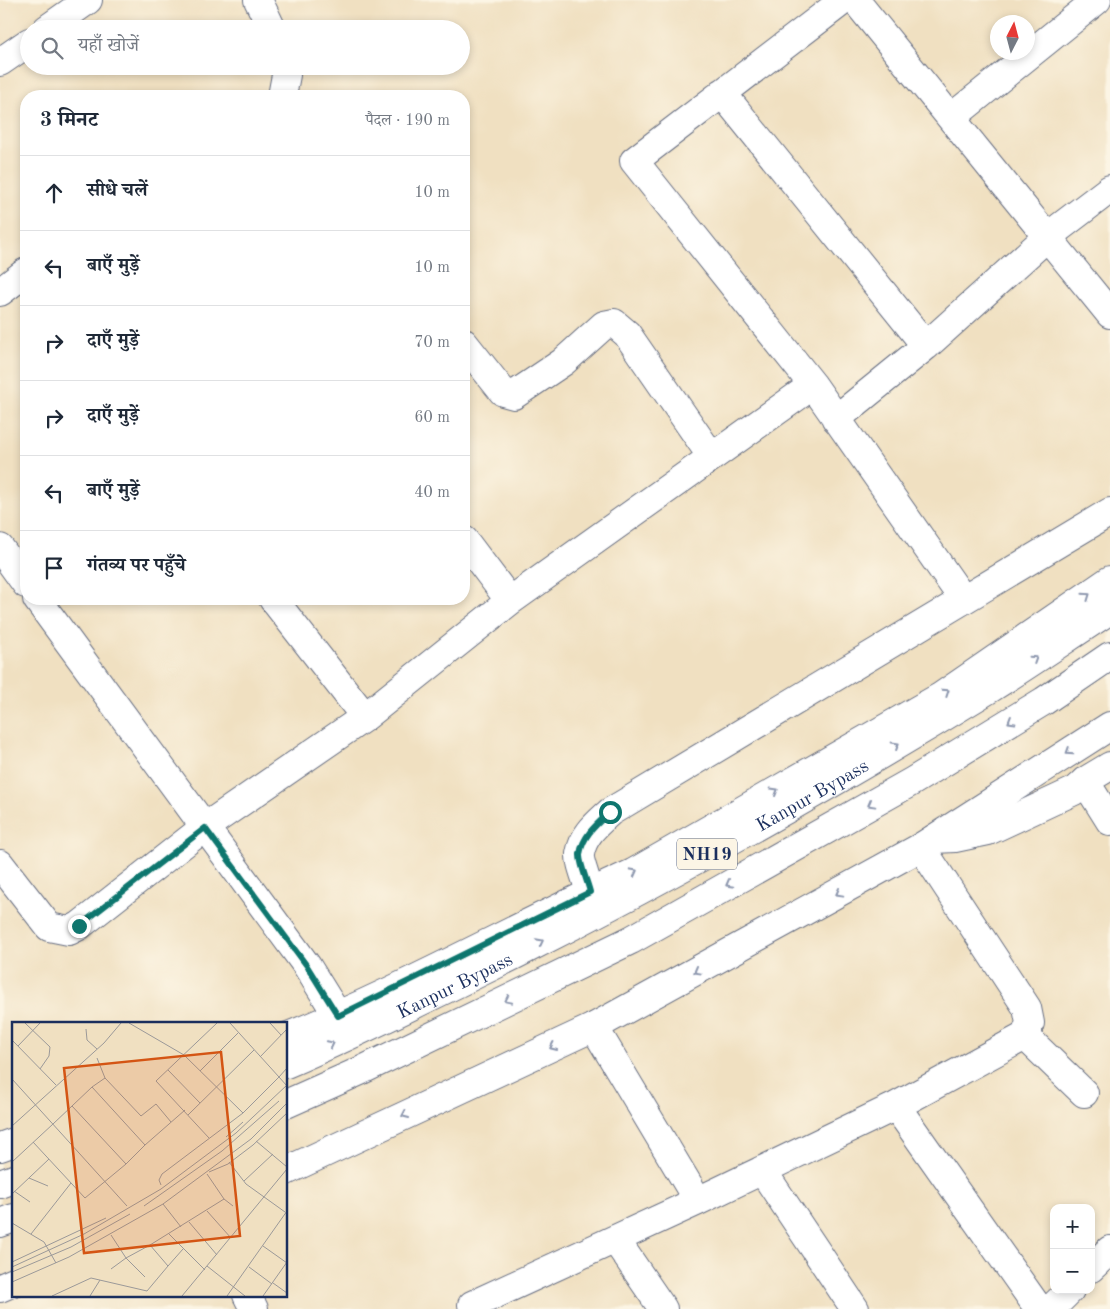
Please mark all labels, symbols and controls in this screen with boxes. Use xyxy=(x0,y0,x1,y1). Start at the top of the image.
north arrow xyxy=(990,15,1035,60)
search box xyxy=(20,20,470,75)
icon: search xyxy=(38,34,66,62)
text: यहाँ खोजें xyxy=(78,37,139,56)
text: 3 मिनट xyxy=(40,110,98,131)
text: पैदल · 190 m xyxy=(365,113,450,129)
icon: ahead xyxy=(40,179,68,207)
text: सीधे चलें xyxy=(87,182,147,201)
text: 10 m xyxy=(414,185,450,201)
icon: left xyxy=(40,254,68,282)
text: बाएँ मुड़ें xyxy=(87,257,139,276)
text: 10 m xyxy=(414,260,450,276)
icon: right xyxy=(40,329,68,357)
text: दाएँ मुड़ें xyxy=(87,332,139,351)
text: 70 m xyxy=(414,335,450,351)
icon: right xyxy=(40,404,68,432)
text: दाएँ मुड़ें xyxy=(87,407,139,426)
text: 60 m xyxy=(414,410,450,426)
icon: left xyxy=(40,479,68,507)
text: बाएँ मुड़ें xyxy=(87,482,139,501)
text: 40 m xyxy=(414,485,450,501)
icon: arrive xyxy=(40,554,68,582)
text: गंतव्य पर पहुँचे xyxy=(87,557,186,576)
one-way arrow xyxy=(1081,593,1091,602)
one-way arrow xyxy=(1029,656,1038,666)
one-way arrow xyxy=(940,689,950,698)
one-way arrow xyxy=(1007,715,1016,725)
one-way arrow xyxy=(891,741,900,751)
one-way arrow xyxy=(1065,746,1074,756)
street label: Kanpur Bypass xyxy=(754,757,872,836)
one-way arrow xyxy=(770,788,779,798)
one-way arrow xyxy=(867,798,876,808)
route start xyxy=(599,801,622,824)
road number: NH19 xyxy=(677,839,737,870)
one-way arrow xyxy=(629,868,638,878)
one-way arrow xyxy=(726,878,735,888)
one-way arrow xyxy=(835,886,844,896)
route end xyxy=(68,915,91,938)
one-way arrow xyxy=(535,938,544,948)
street label: Kanpur Bypass xyxy=(395,951,516,1024)
one-way arrow xyxy=(693,965,702,975)
one-way arrow xyxy=(504,993,513,1004)
inset map xyxy=(12,1022,288,1296)
one-way arrow xyxy=(326,1040,335,1051)
one-way arrow xyxy=(549,1040,558,1051)
one-way arrow xyxy=(401,1109,410,1119)
map controls xyxy=(1050,1204,1095,1294)
button: + xyxy=(1050,1204,1095,1249)
button: − xyxy=(1050,1249,1095,1294)

